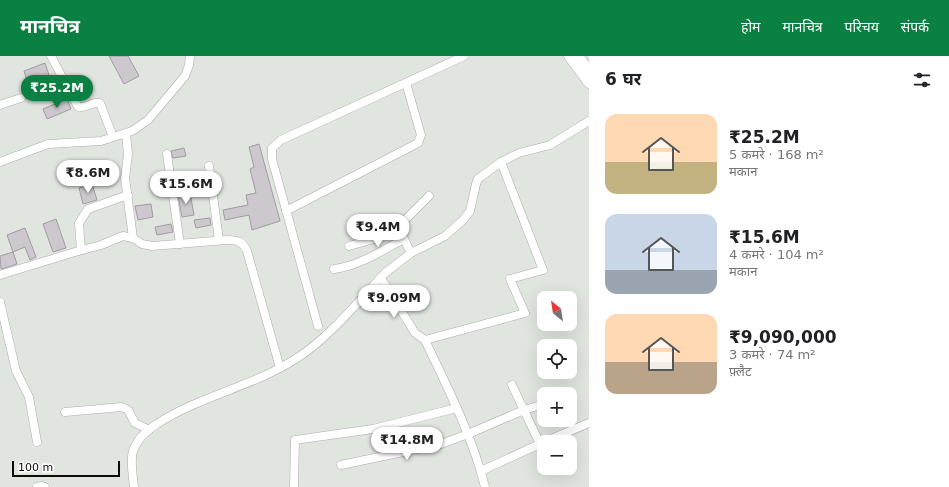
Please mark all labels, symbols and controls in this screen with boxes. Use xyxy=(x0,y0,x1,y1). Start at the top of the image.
text: मानचित्र xyxy=(20,15,80,37)
text: होम xyxy=(741,19,760,35)
text: मानचित्र xyxy=(782,19,823,35)
text: परिचय xyxy=(845,19,879,35)
text: संपर्क xyxy=(901,19,929,35)
text: 6 घर xyxy=(605,69,641,89)
icon: filters xyxy=(911,69,933,91)
pin: ₹25.2M xyxy=(24,75,90,109)
text: ₹25.2M xyxy=(30,80,84,95)
text: ₹25.2M xyxy=(729,127,800,147)
icon: home xyxy=(637,130,685,178)
text: 5 कमरे · 168 m² xyxy=(729,147,824,162)
pin: ₹8.6M xyxy=(60,160,116,194)
text: मकान xyxy=(729,164,757,179)
text: ₹8.6M xyxy=(65,165,111,180)
pin: ₹15.6M xyxy=(153,171,219,205)
text: ₹15.6M xyxy=(159,176,213,191)
pin: ₹9.4M xyxy=(350,214,406,248)
text: ₹9.4M xyxy=(355,219,401,234)
text: ₹15.6M xyxy=(729,227,800,247)
icon: home xyxy=(637,230,685,278)
text: 4 कमरे · 104 m² xyxy=(729,247,824,262)
text: मकान xyxy=(729,264,757,279)
pin: ₹9.09M xyxy=(361,285,427,319)
text: ₹9.09M xyxy=(367,290,421,305)
north arrow xyxy=(537,291,577,331)
map controls xyxy=(537,291,577,475)
text: ₹9,090,000 xyxy=(729,327,837,347)
icon: home xyxy=(637,330,685,378)
button: locate xyxy=(537,339,577,379)
text: 3 कमरे · 74 m² xyxy=(729,347,815,362)
text: फ़्लैट xyxy=(729,364,752,379)
button: + xyxy=(537,387,577,427)
pin: ₹14.8M xyxy=(374,427,440,461)
text: ₹14.8M xyxy=(380,432,434,447)
button: − xyxy=(537,435,577,475)
scale bar xyxy=(12,459,120,478)
text: 100 m xyxy=(18,461,53,474)

